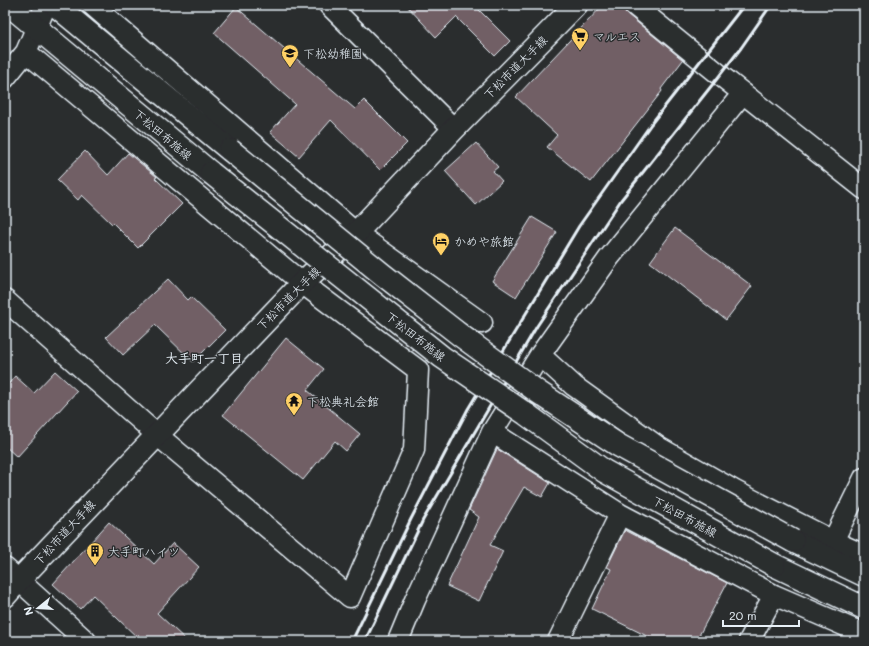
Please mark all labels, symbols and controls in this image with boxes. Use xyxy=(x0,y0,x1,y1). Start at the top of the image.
supermarket icon: マルエス xyxy=(570,26,590,51)
place label: マルエス xyxy=(593,28,641,44)
street label: 下松市道大手線 xyxy=(480,32,550,102)
school or university icon: 下松幼稚園 xyxy=(280,43,300,68)
place label: 下松幼稚園 xyxy=(303,45,363,61)
street label: 下松田布施線 xyxy=(130,105,196,163)
hotel icon: かめや旅館 xyxy=(431,231,451,256)
place label: かめや旅館 xyxy=(454,233,514,249)
street label: 下松市道大手線 xyxy=(253,263,323,333)
street label: 下松田布施線 xyxy=(383,308,449,364)
district label: 大手町一丁目 xyxy=(165,349,243,366)
temple icon: 下松典礼会館 xyxy=(284,391,304,416)
place label: 下松典礼会館 xyxy=(307,393,379,409)
street label: 下松田布施線 xyxy=(650,492,720,540)
street label: 下松市道大手線 xyxy=(29,496,99,568)
building icon: 大手町ハイツ xyxy=(85,541,105,566)
place label: 大手町ハイツ xyxy=(108,543,180,559)
north arrow xyxy=(18,588,58,628)
scale bar xyxy=(723,602,799,628)
text: N xyxy=(20,605,36,618)
text: 20 m xyxy=(729,607,757,623)

